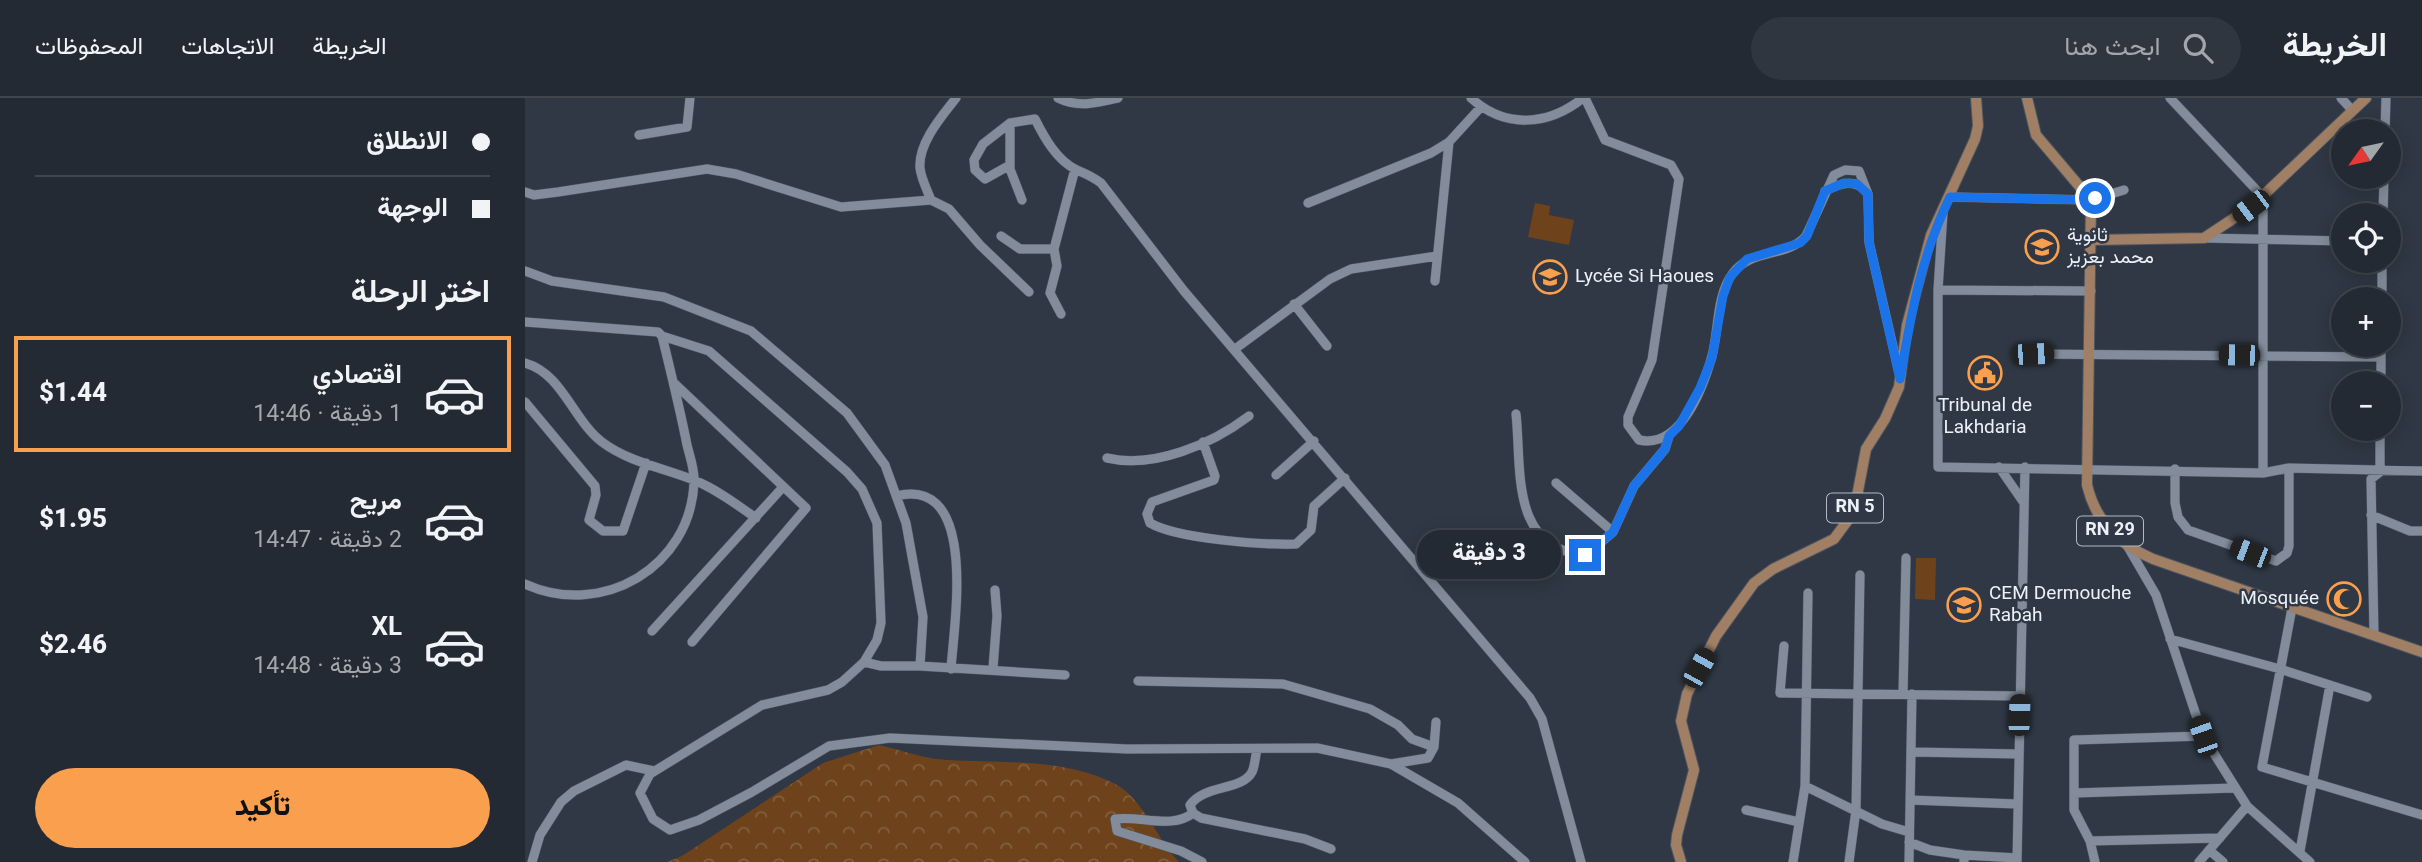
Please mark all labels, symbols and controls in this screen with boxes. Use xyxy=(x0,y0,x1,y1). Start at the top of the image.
search box xyxy=(1751,17,2241,80)
text: الخريطة xyxy=(2283,22,2387,74)
text: ابحث هنا xyxy=(2064,28,2161,69)
text: المحفوظات xyxy=(35,29,143,67)
text: الاتجاهات xyxy=(181,29,274,67)
text: الخريطة xyxy=(312,29,387,67)
icon: search xyxy=(2179,29,2217,67)
north arrow xyxy=(2331,119,2401,189)
map controls xyxy=(2331,119,2401,441)
text: الانطلاق xyxy=(366,122,448,163)
route start xyxy=(2079,182,2111,214)
car xyxy=(2228,186,2275,228)
text: الوجهة xyxy=(377,189,448,230)
button: locate xyxy=(2331,203,2401,273)
place label: ثانوية محمد بعزيز xyxy=(2066,222,2154,273)
school or university icon: ثانوية محمد بعزيز xyxy=(2023,228,2061,266)
school or university icon: Lycée Si Haoues xyxy=(1531,258,1569,296)
place label: Lycée Si Haoues xyxy=(1575,263,1714,292)
text: اختر الرحلة xyxy=(351,269,490,319)
button: + xyxy=(2331,287,2401,357)
car xyxy=(2012,343,2055,365)
car xyxy=(2218,344,2261,366)
public building icon: Tribunal de Lakhdaria xyxy=(1966,354,2004,392)
text: اقتصادي xyxy=(313,356,402,397)
icon: car xyxy=(423,363,486,426)
button: − xyxy=(2331,371,2401,441)
text: $1.44 xyxy=(39,374,107,415)
place label: Tribunal de Lakhdaria xyxy=(1938,392,2032,443)
text: 1 دقيقة · 14:46 xyxy=(253,397,402,433)
text: مريح xyxy=(350,482,402,523)
icon: car xyxy=(423,489,486,552)
road number: RN 5 xyxy=(1827,494,1883,522)
text: $1.95 xyxy=(39,500,107,541)
road number: RN 29 xyxy=(2077,516,2143,545)
text: 2 دقيقة · 14:47 xyxy=(253,523,402,559)
callout: 3 دقيقة xyxy=(1417,531,1561,580)
text: 3 دقيقة xyxy=(1452,536,1526,572)
car xyxy=(2227,536,2274,570)
route end xyxy=(1569,539,1601,571)
place label: CEM Dermouche Rabah xyxy=(1989,580,2131,631)
mosque icon: Mosquée xyxy=(2325,580,2363,618)
place label: Mosquée xyxy=(2240,585,2319,614)
school or university icon: CEM Dermouche Rabah xyxy=(1945,586,1983,624)
text: XL xyxy=(371,608,402,649)
icon: car xyxy=(423,615,486,678)
text: $2.46 xyxy=(39,626,107,667)
car xyxy=(1680,645,1719,691)
text: 3 دقيقة · 14:48 xyxy=(253,649,402,685)
car xyxy=(2008,694,2031,736)
car xyxy=(2187,713,2220,759)
button: تأكيد xyxy=(35,768,490,848)

